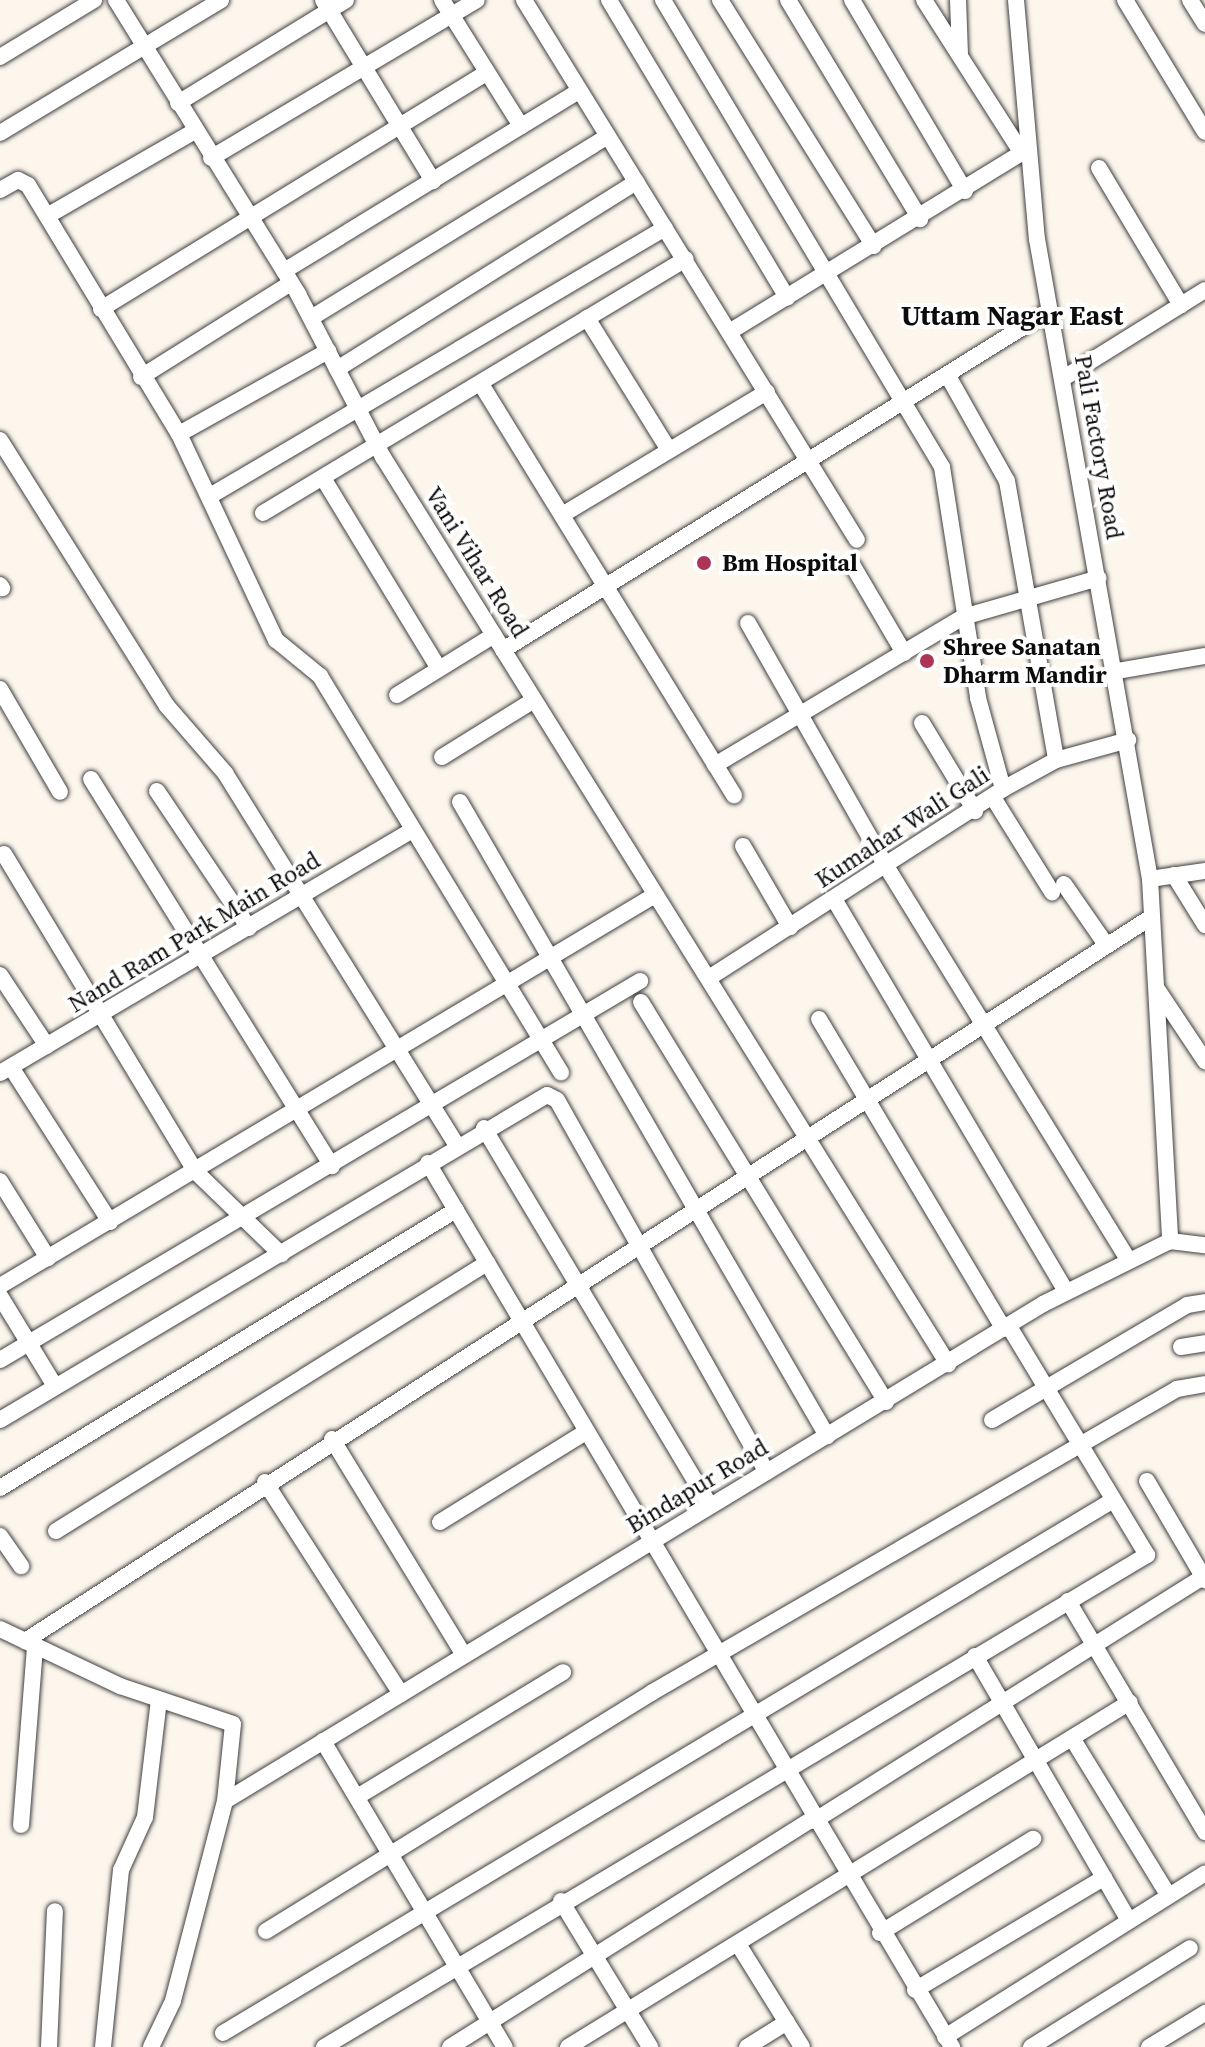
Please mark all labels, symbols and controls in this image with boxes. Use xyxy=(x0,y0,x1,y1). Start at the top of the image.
district label: Uttam Nagar East xyxy=(901,298,1123,332)
street label: Pali Factory Road xyxy=(1069,353,1129,541)
street label: Vani Vihar Road xyxy=(419,481,535,643)
place label: Bm Hospital xyxy=(722,549,858,577)
marker: Bm Hospital xyxy=(693,552,715,574)
place label: Shree Sanatan Dharm Mandir xyxy=(943,633,1107,689)
marker: Shree Sanatan Dharm Mandir xyxy=(918,652,936,670)
street label: Kumahar Wali Gali xyxy=(809,760,995,894)
street label: Nand Ram Park Main Road xyxy=(63,845,325,1019)
street label: Bindapur Road xyxy=(621,1433,773,1539)

